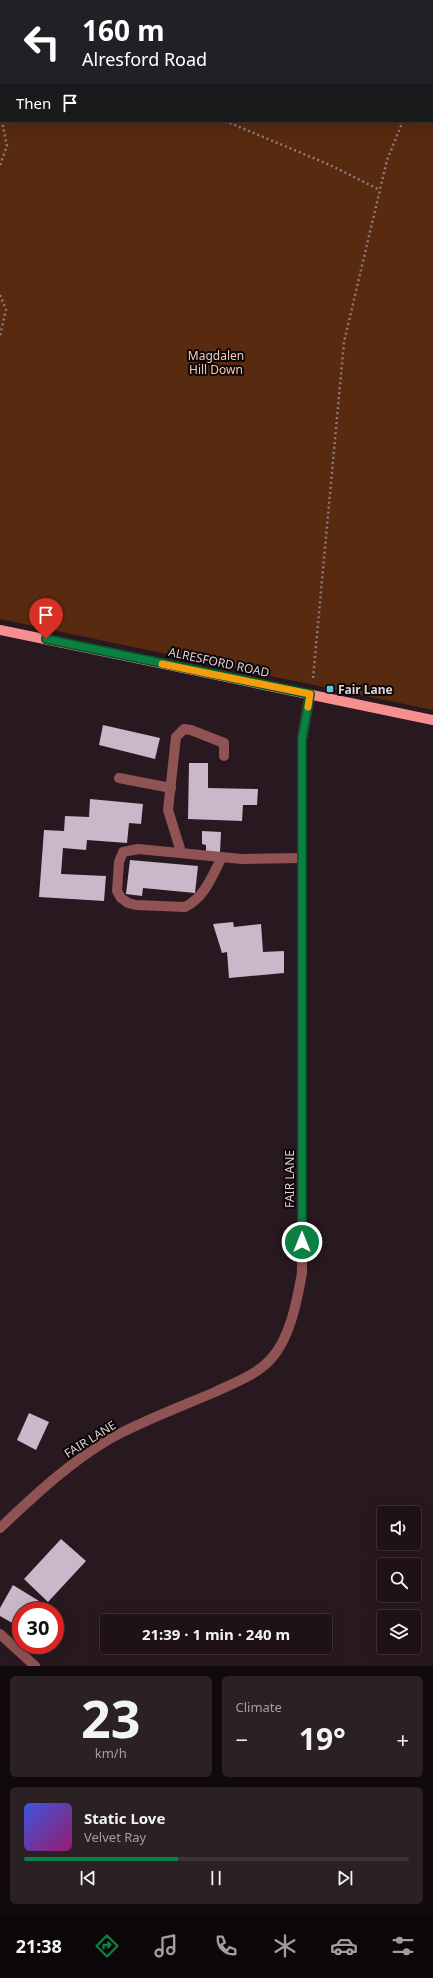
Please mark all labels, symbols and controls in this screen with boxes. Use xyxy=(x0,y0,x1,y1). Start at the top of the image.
text: 160 m xyxy=(82,11,165,49)
icon: left xyxy=(16,16,68,68)
text: Alresford Road xyxy=(82,47,207,71)
icon: arrive xyxy=(59,92,81,114)
text: Then xyxy=(16,93,51,113)
park label: Magdalen Hill Down xyxy=(188,347,244,378)
pin xyxy=(29,598,63,639)
icon: arrive xyxy=(35,604,57,626)
street label: ALRESFORD ROAD xyxy=(167,643,271,681)
place label: Fair Lane xyxy=(338,681,393,698)
marker: Fair Lane xyxy=(325,684,335,694)
street label: FAIR LANE xyxy=(281,1150,298,1208)
position arrow xyxy=(281,1221,323,1263)
street label: FAIR LANE xyxy=(61,1416,119,1462)
map controls xyxy=(377,1506,421,1654)
button: sound xyxy=(377,1506,421,1550)
button: search xyxy=(377,1558,421,1602)
speed limit sign: 30 xyxy=(12,1602,64,1654)
button: layers xyxy=(377,1610,421,1654)
text: 21:39 · 1 min · 240 m xyxy=(142,1624,290,1644)
text: 23 xyxy=(81,1682,141,1753)
text: Climate xyxy=(236,1698,282,1716)
text: 19° xyxy=(299,1718,346,1759)
text: − xyxy=(236,1724,248,1754)
text: + xyxy=(396,1724,409,1754)
text: km/h xyxy=(95,1744,127,1762)
text: Static Love xyxy=(84,1808,165,1828)
text: Velvet Ray xyxy=(84,1828,146,1846)
icon: previous xyxy=(77,1867,99,1889)
icon: pause xyxy=(205,1867,227,1889)
icon: next xyxy=(334,1867,356,1889)
icon: directions xyxy=(93,1932,121,1960)
icon: music xyxy=(152,1932,180,1960)
icon: phone xyxy=(212,1932,240,1960)
icon: climate xyxy=(271,1932,299,1960)
icon: car xyxy=(330,1932,358,1960)
icon: filters xyxy=(389,1932,417,1960)
text: 21:38 xyxy=(16,1934,62,1958)

